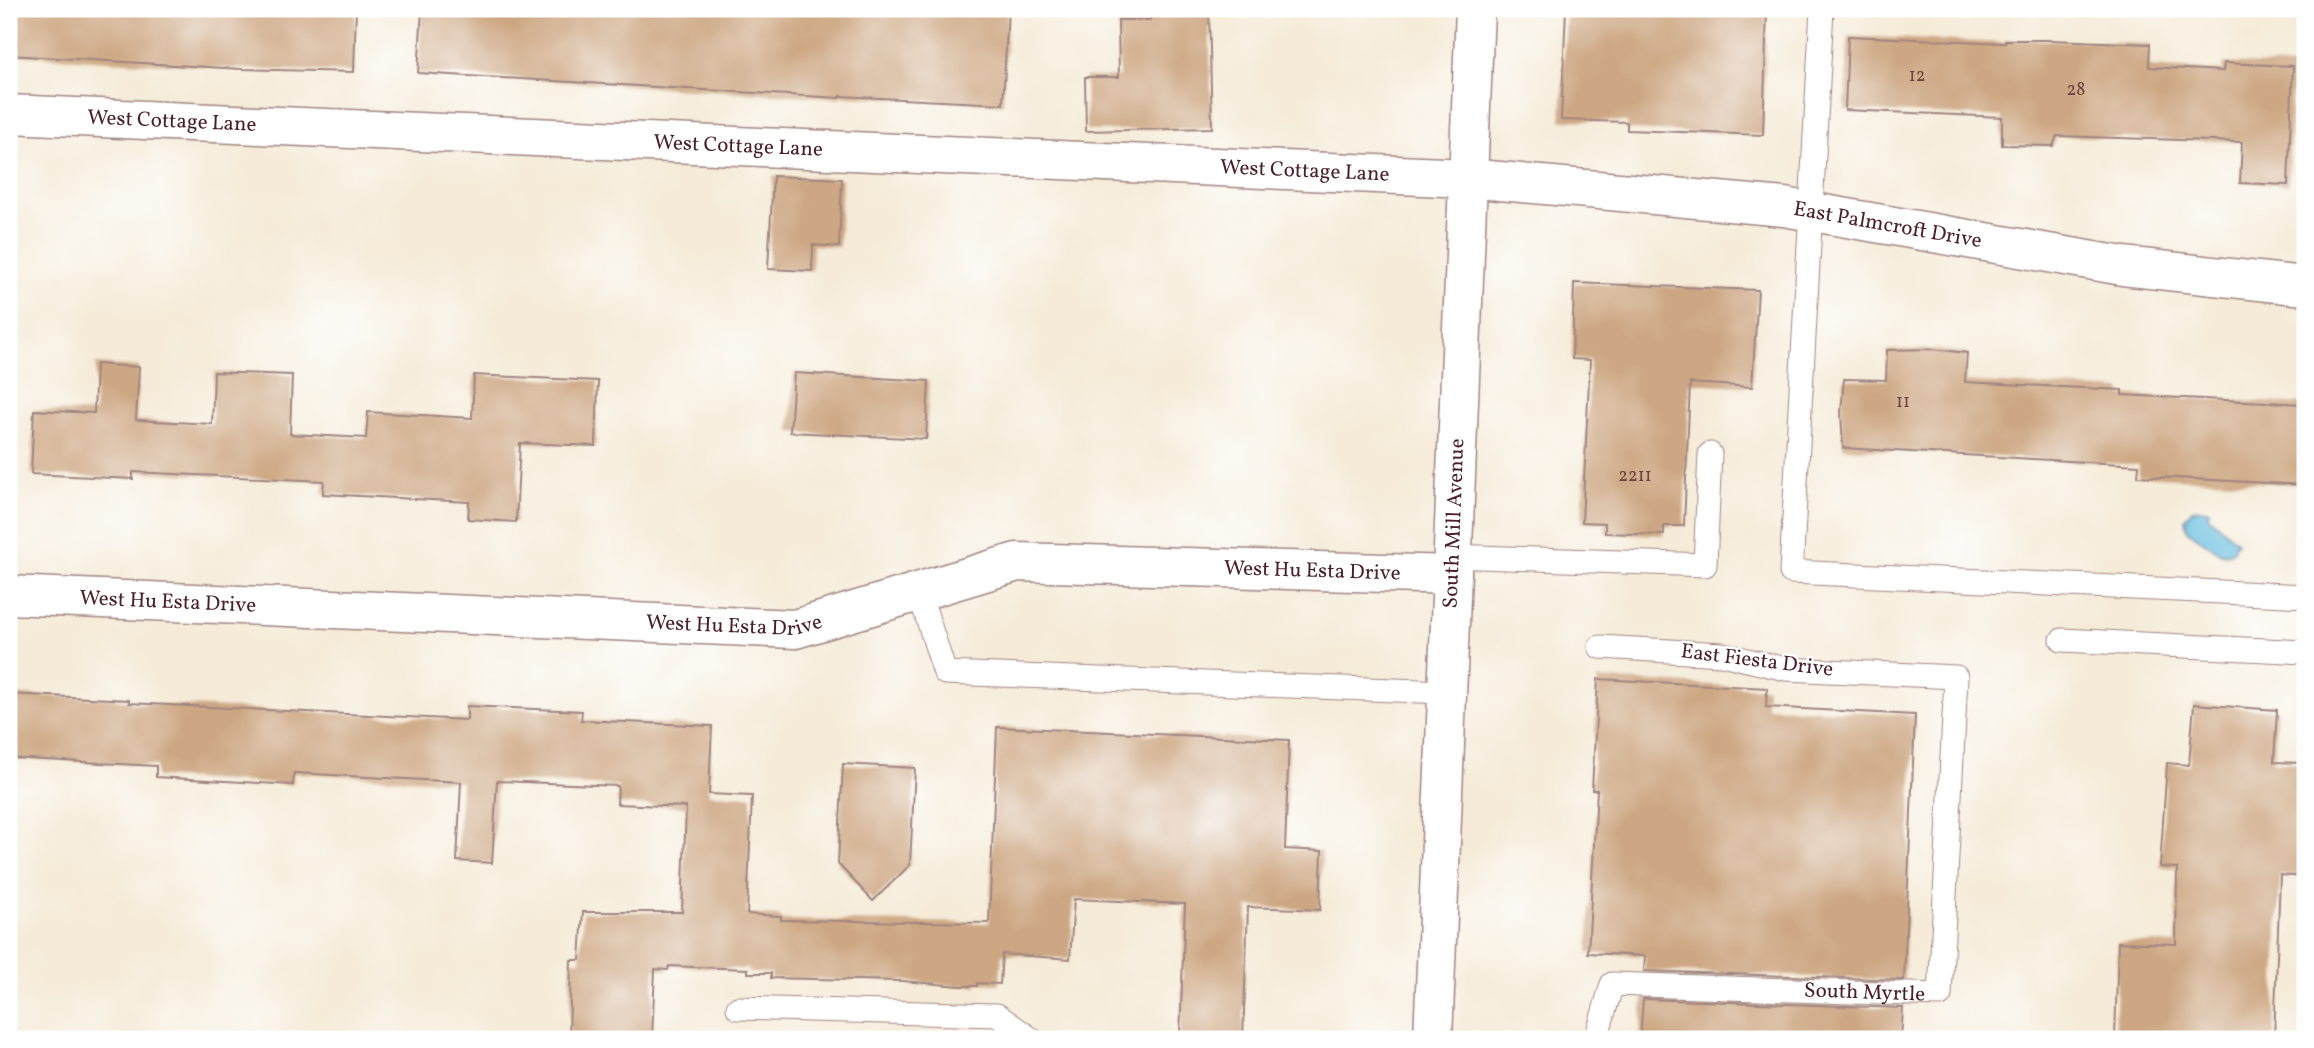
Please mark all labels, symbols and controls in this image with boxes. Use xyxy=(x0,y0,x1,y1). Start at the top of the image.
house number: 12 xyxy=(1909,64,1925,89)
house number: 28 xyxy=(2067,78,2085,103)
street label: West Cottage Lane xyxy=(87,103,257,139)
street label: West Cottage Lane xyxy=(653,128,824,164)
street label: West Cottage Lane xyxy=(1219,153,1390,189)
street label: East Palmcroft Drive xyxy=(1791,194,1984,256)
house number: 11 xyxy=(1896,390,1910,415)
street label: South Mill Avenue xyxy=(1436,438,1472,609)
house number: 2211 xyxy=(1618,464,1652,489)
street label: West Hu Esta Drive xyxy=(1223,554,1401,588)
street label: West Hu Esta Drive xyxy=(79,584,257,620)
street label: West Hu Esta Drive xyxy=(645,607,826,644)
street label: East Fiesta Drive xyxy=(1679,637,1835,685)
street label: South Myrtle xyxy=(1804,976,1926,1009)

